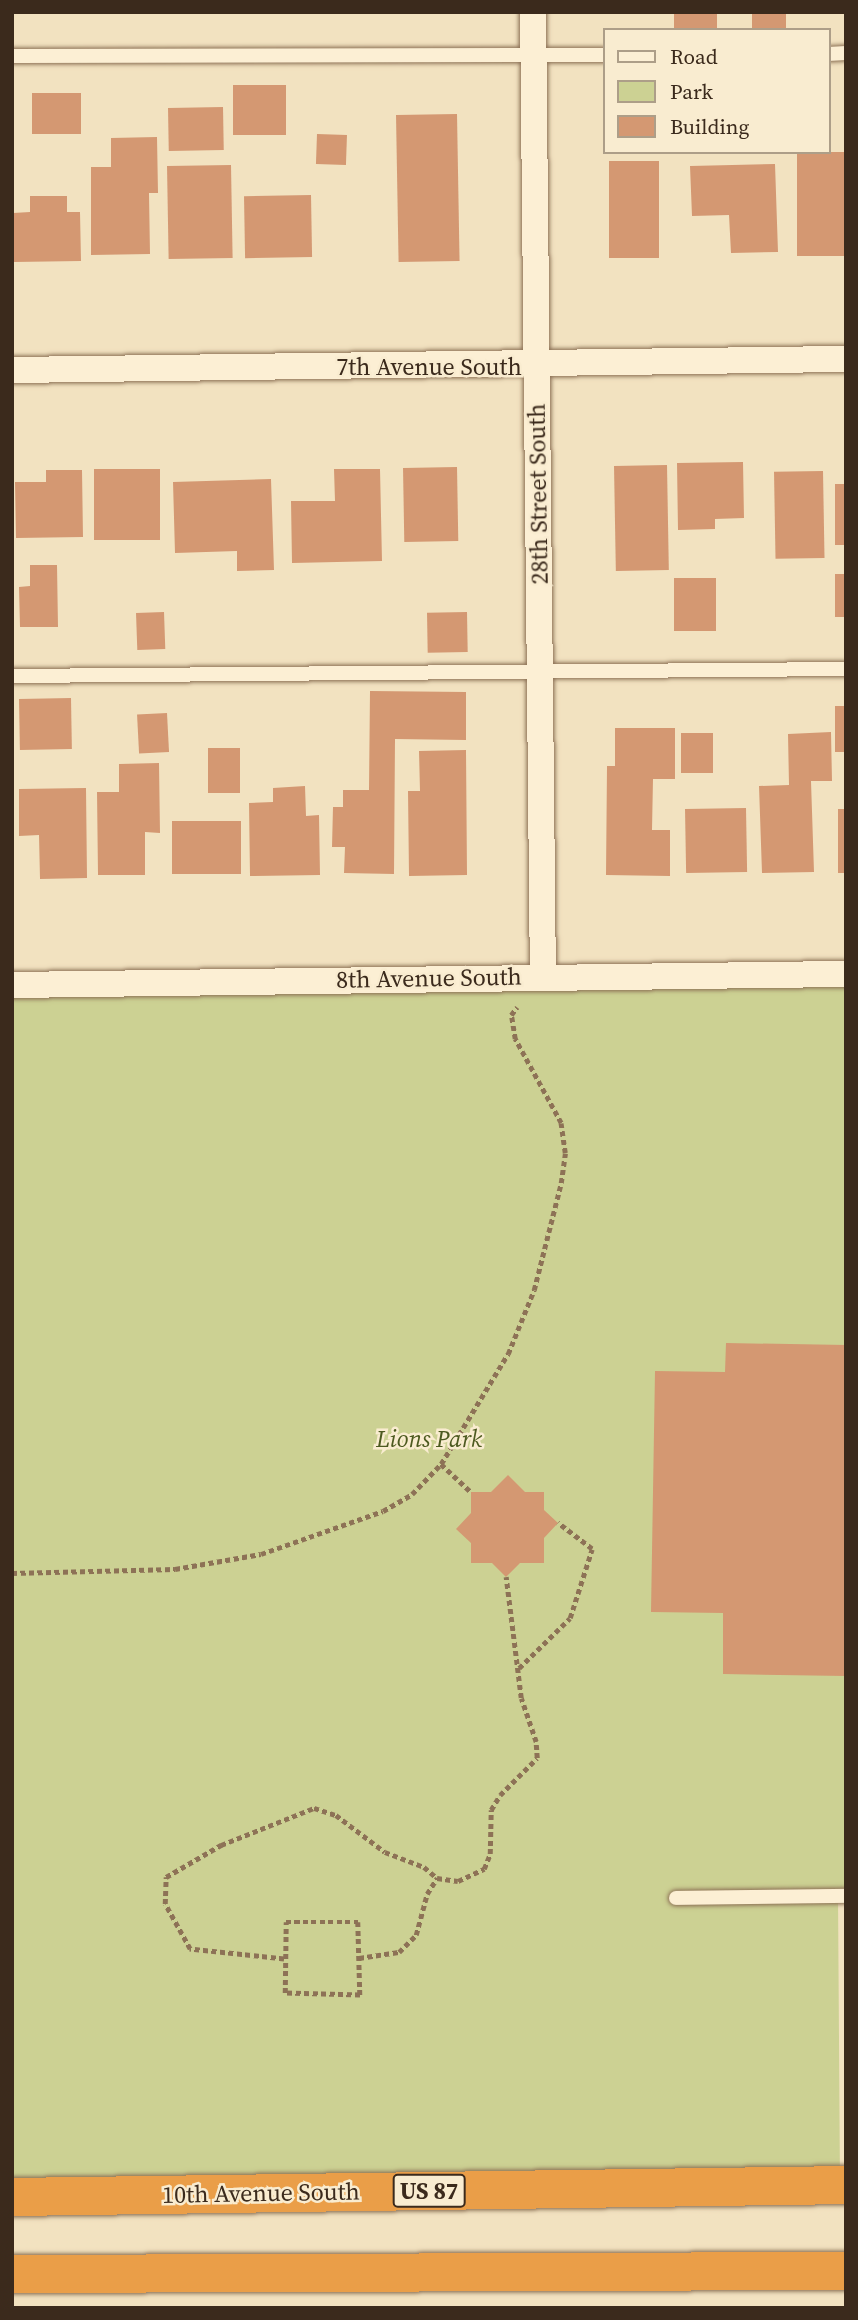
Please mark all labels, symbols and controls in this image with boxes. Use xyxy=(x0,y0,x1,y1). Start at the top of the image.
legend xyxy=(602,28,830,154)
text: Road xyxy=(670,42,718,71)
text: Park xyxy=(670,77,713,106)
text: Building xyxy=(670,112,749,141)
street label: 7th Avenue South xyxy=(336,353,522,381)
street label: 28th Street South xyxy=(522,403,554,585)
street label: 8th Avenue South xyxy=(336,962,522,994)
park label: Lions Park xyxy=(376,1425,482,1453)
road number: US 87 xyxy=(392,2172,466,2210)
street label: 10th Avenue South xyxy=(162,2177,360,2209)

